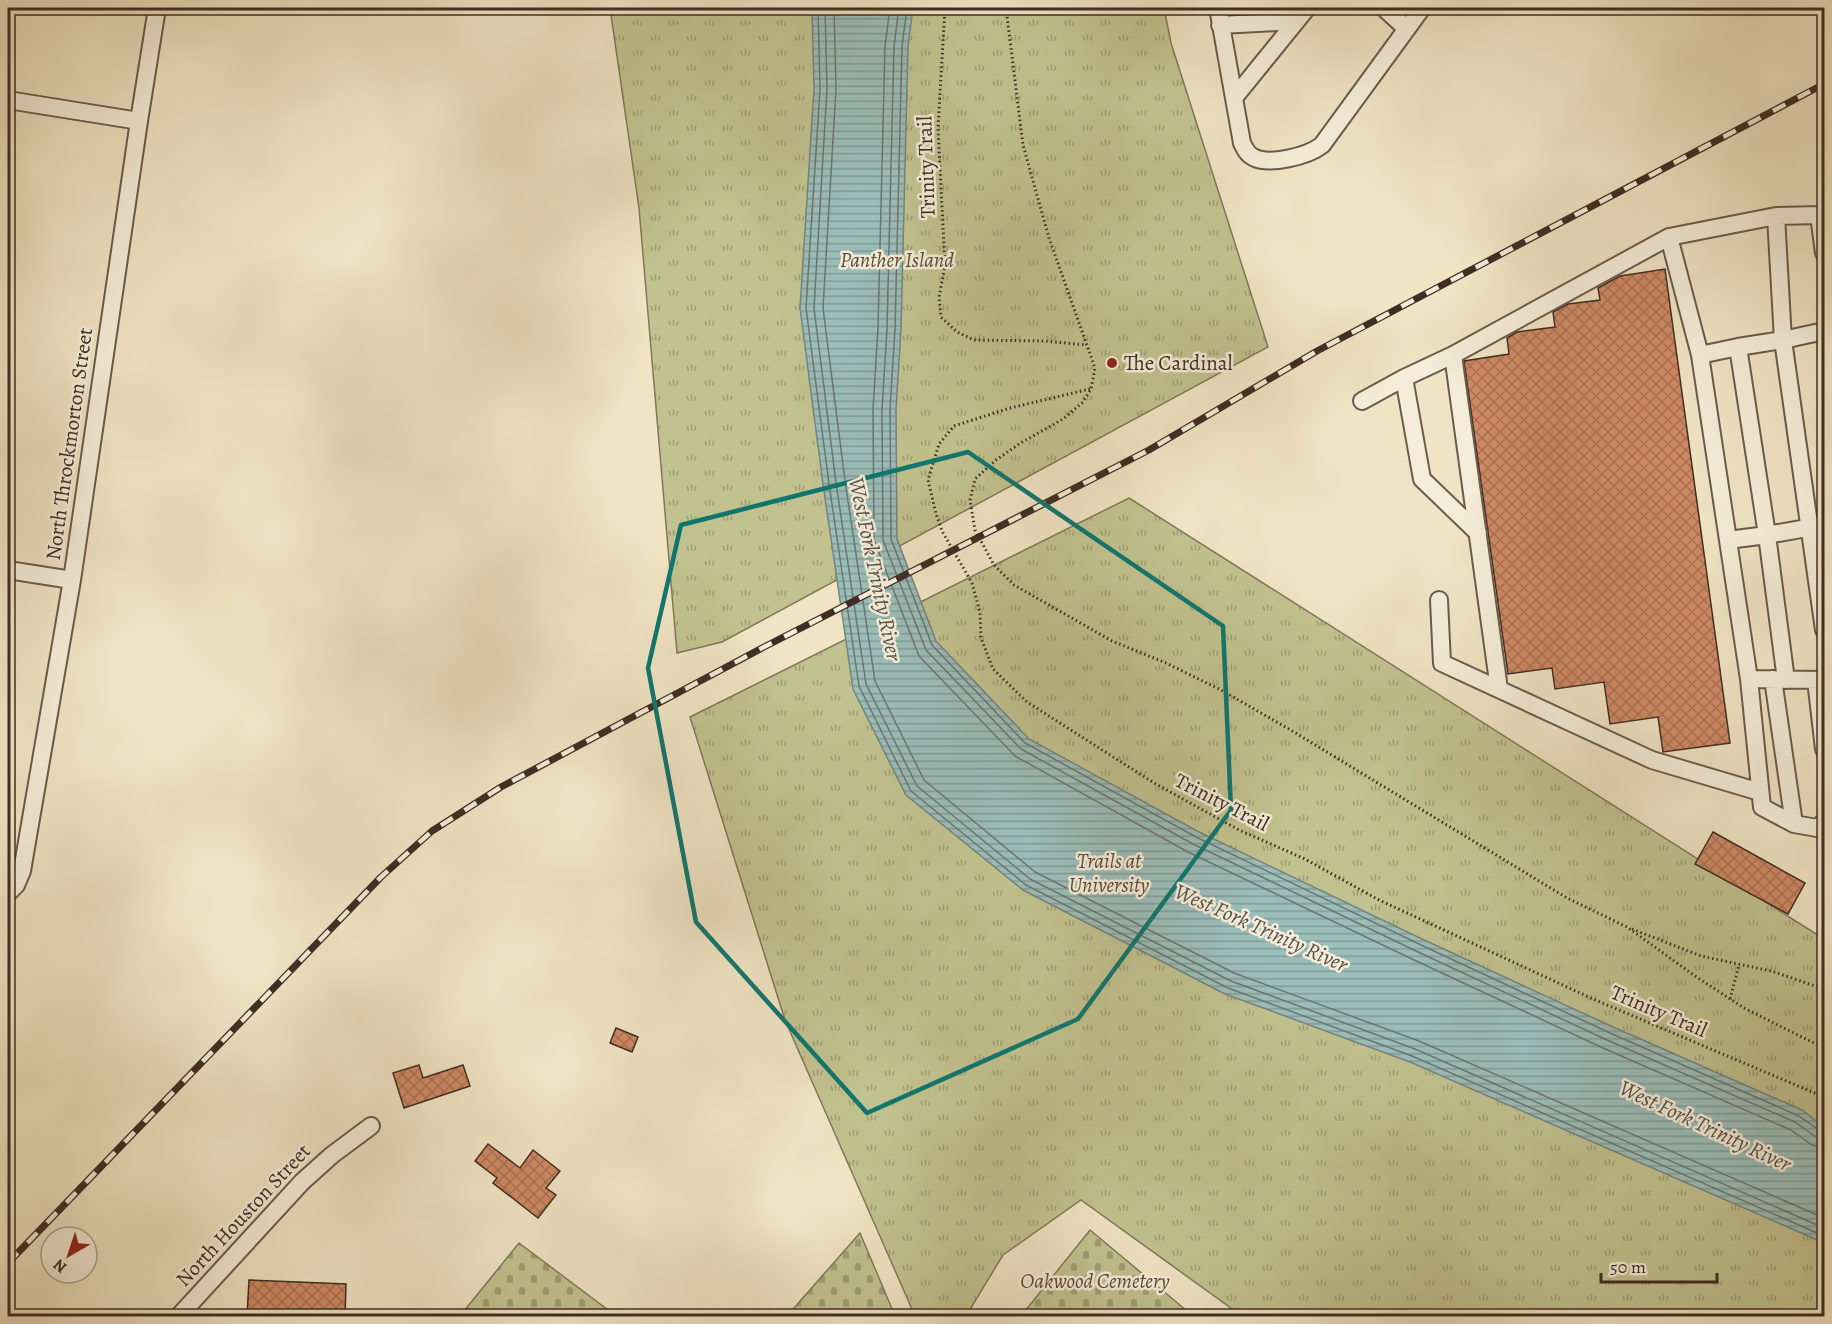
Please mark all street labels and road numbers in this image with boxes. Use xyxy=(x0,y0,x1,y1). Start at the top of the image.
street label: Trinity Trail xyxy=(910,115,942,219)
street label: North Throckmorton Street xyxy=(39,326,99,562)
street label: Trinity Trail xyxy=(1170,766,1274,838)
street label: Trinity Trail xyxy=(1606,978,1712,1044)
street label: North Houston Street xyxy=(169,1137,317,1293)

